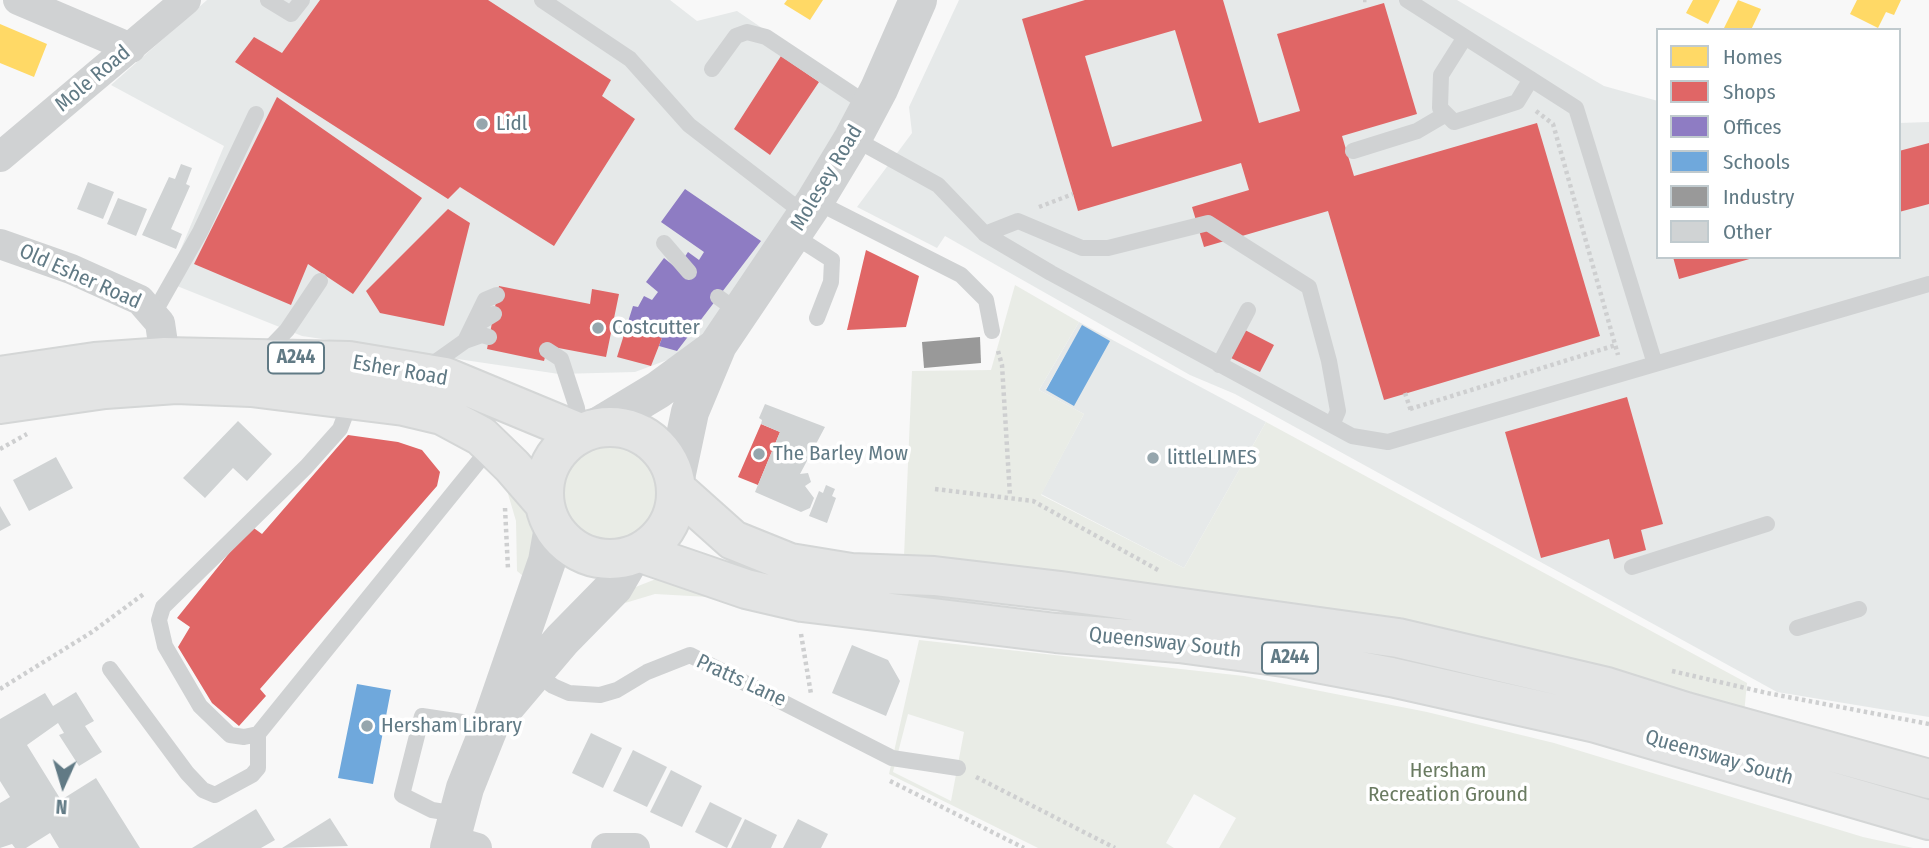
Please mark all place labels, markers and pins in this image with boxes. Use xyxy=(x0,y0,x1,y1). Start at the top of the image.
place label: Lidl xyxy=(496,111,527,137)
marker: Lidl xyxy=(474,116,490,132)
place label: Costcutter xyxy=(612,315,700,341)
marker: Costcutter xyxy=(590,320,606,336)
place label: The Barley Mow xyxy=(773,441,908,467)
place label: littleLIMES xyxy=(1167,445,1257,471)
marker: The Barley Mow xyxy=(751,446,767,462)
marker: littleLIMES xyxy=(1145,450,1161,466)
place label: Hersham Library xyxy=(381,713,522,739)
marker: Hersham Library xyxy=(359,718,375,734)

